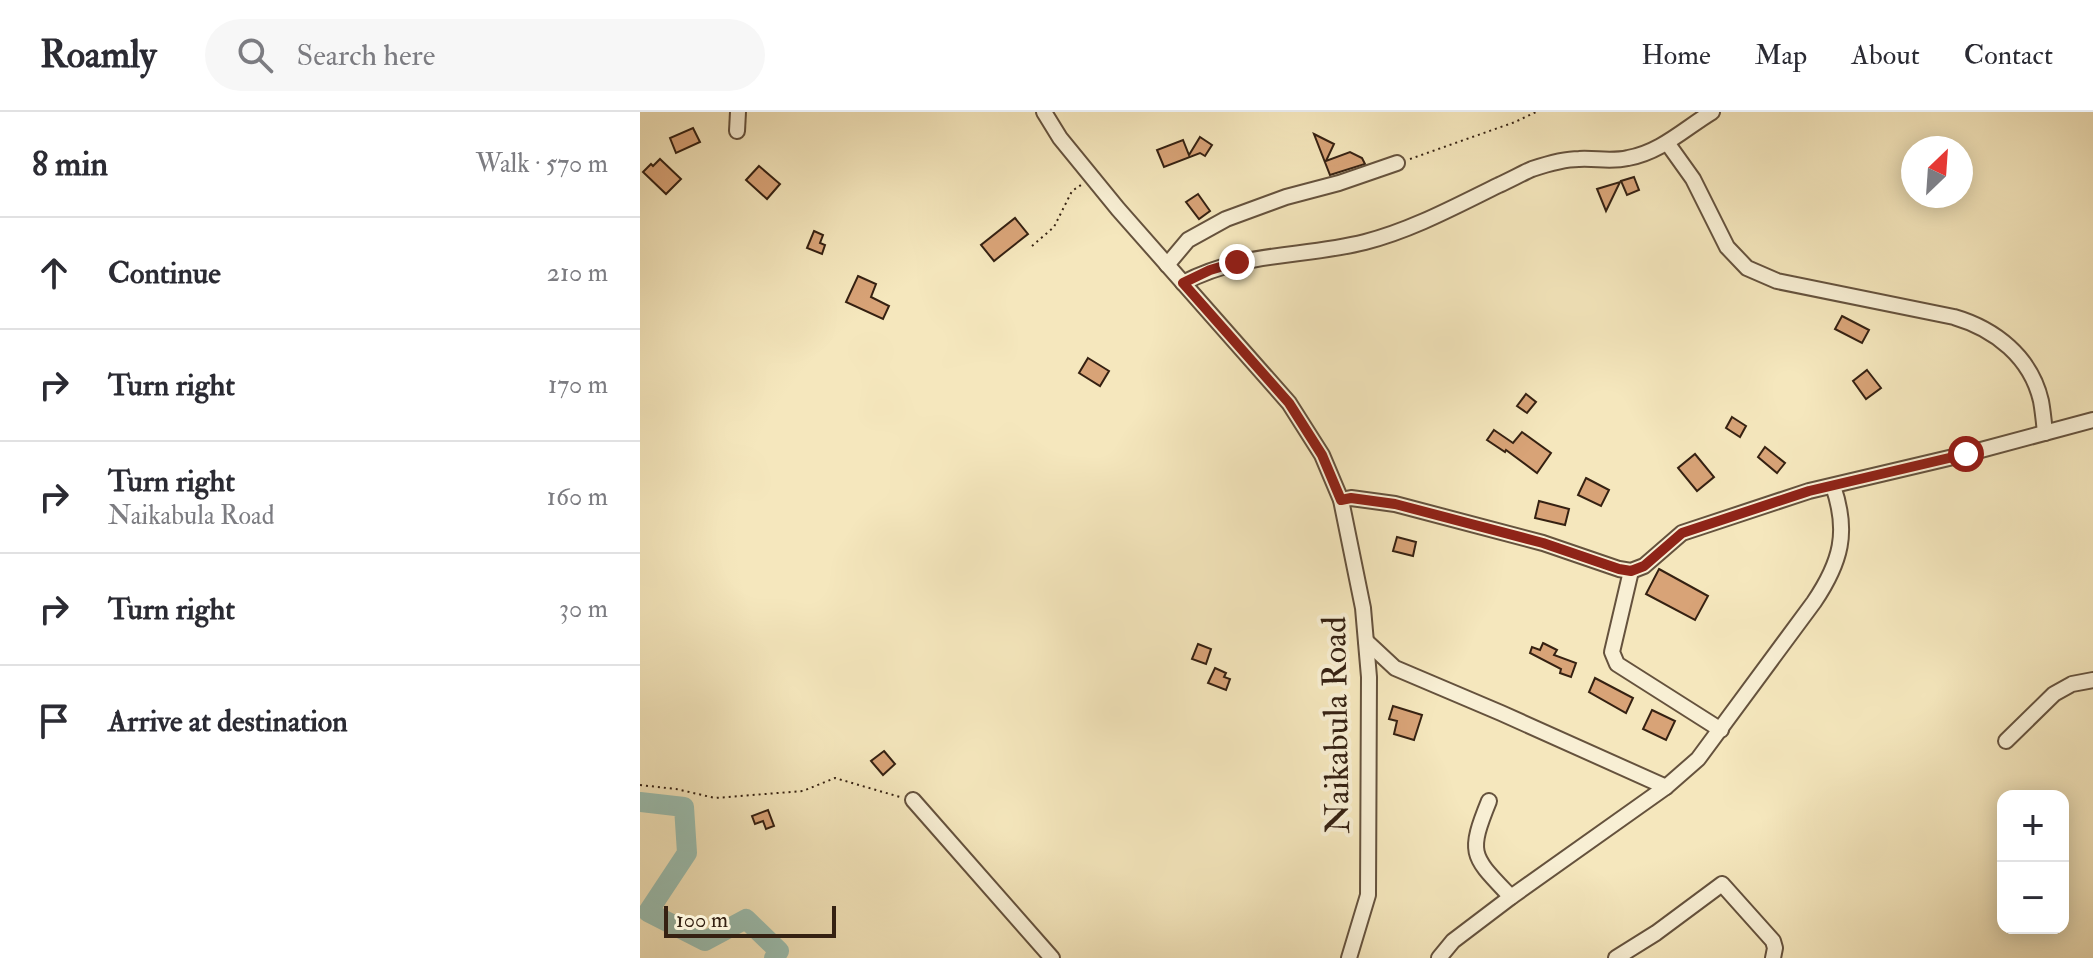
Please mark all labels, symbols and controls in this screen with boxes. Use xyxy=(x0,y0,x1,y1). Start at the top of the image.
search box xyxy=(205,19,765,91)
text: Roamly xyxy=(40,31,157,79)
icon: search xyxy=(233,33,277,77)
text: Search here xyxy=(297,37,435,74)
text: Home xyxy=(1641,38,1711,73)
text: Map xyxy=(1755,38,1807,73)
text: About xyxy=(1851,38,1920,73)
text: Contact xyxy=(1964,38,2053,73)
north arrow xyxy=(1901,136,1973,208)
text: 8 min xyxy=(32,143,108,186)
text: Walk · 570 m xyxy=(476,148,608,180)
route end xyxy=(1219,244,1255,280)
icon: ahead xyxy=(32,251,76,295)
text: Continue xyxy=(108,255,221,292)
text: 210 m xyxy=(547,257,608,289)
icon: right xyxy=(32,363,76,407)
text: Turn right xyxy=(108,367,235,404)
text: 170 m xyxy=(548,369,608,401)
route start xyxy=(1948,436,1984,472)
text: Turn right xyxy=(108,463,235,500)
icon: right xyxy=(32,475,76,519)
text: 160 m xyxy=(547,481,608,513)
text: Naikabula Road xyxy=(108,500,274,532)
icon: right xyxy=(32,587,76,631)
text: Turn right xyxy=(108,591,235,628)
text: 30 m xyxy=(559,593,608,625)
street label: Naikabula Road xyxy=(1313,616,1360,834)
icon: arrive xyxy=(32,699,76,743)
text: Arrive at destination xyxy=(108,703,348,740)
map controls xyxy=(1997,790,2069,934)
button: + xyxy=(1997,790,2069,862)
button: − xyxy=(1997,862,2069,934)
scale bar xyxy=(664,902,836,938)
text: 100 m xyxy=(676,906,728,934)

